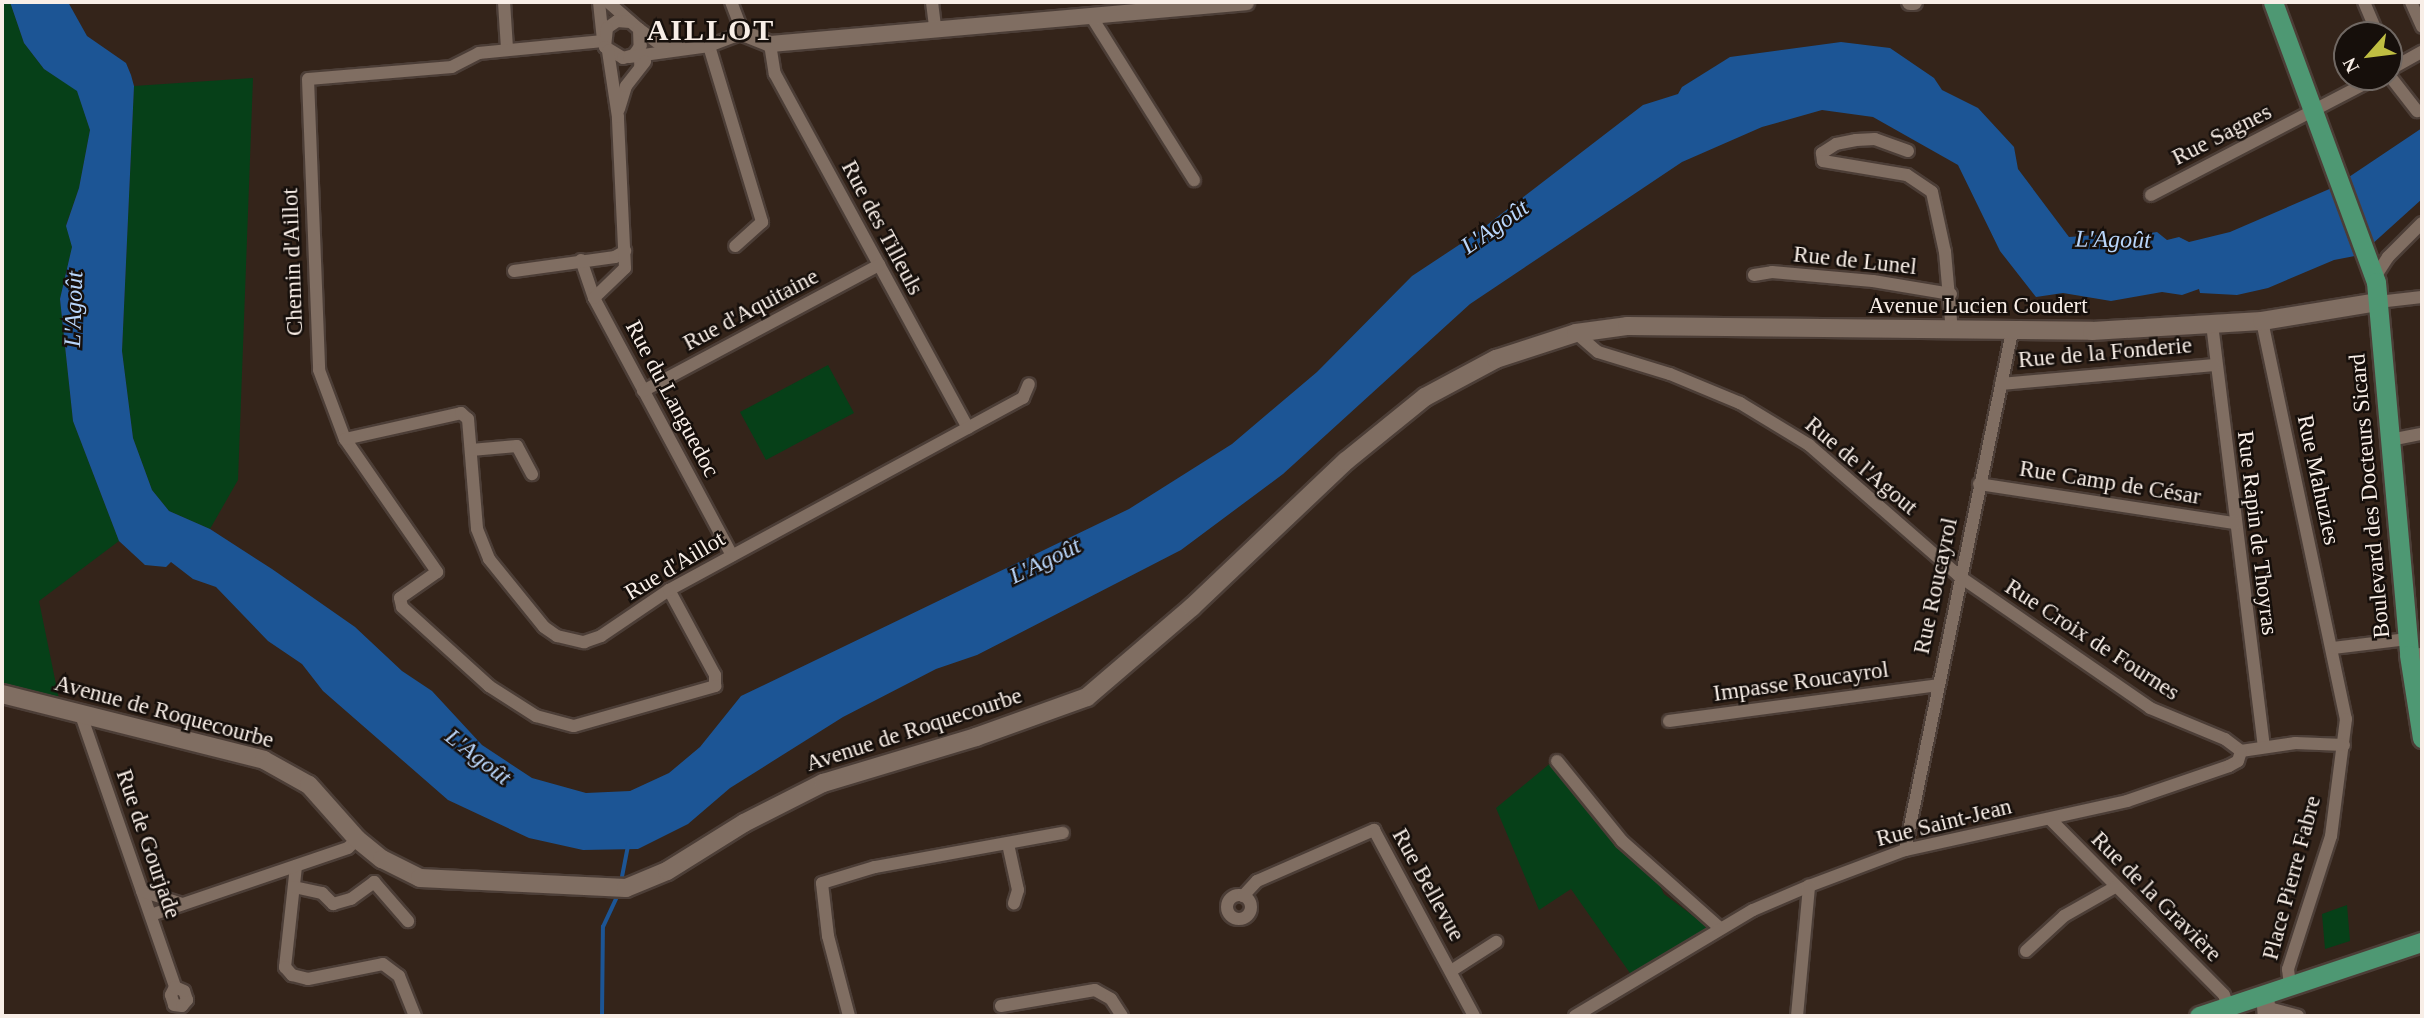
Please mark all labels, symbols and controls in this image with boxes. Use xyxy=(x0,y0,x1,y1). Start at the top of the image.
district label: AILLOT xyxy=(647,12,775,48)
north arrow xyxy=(2333,21,2403,91)
text: N xyxy=(2338,54,2363,76)
street label: Rue Sagnes xyxy=(2168,98,2276,172)
street label: Rue des Tilleuls xyxy=(835,156,929,300)
street label: Chemin d'Aillot xyxy=(277,188,309,336)
water label: L'Agoût xyxy=(1456,193,1534,261)
water label: L'Agoût xyxy=(2075,225,2151,255)
street label: Rue de Lunel xyxy=(1792,241,1918,281)
street label: Rue d'Aquitaine xyxy=(679,263,823,357)
water label: L'Agoût xyxy=(58,271,90,347)
street label: Avenue Lucien Coudert xyxy=(1868,292,2088,320)
street label: Rue du Languedoc xyxy=(619,316,725,482)
street label: Rue de la Fonderie xyxy=(2017,332,2193,374)
street label: Boulevard des Docteurs Sicard xyxy=(2344,353,2396,639)
street label: Rue de l'Agout xyxy=(1799,411,1923,521)
street label: Rue Mahuzies xyxy=(2291,412,2345,548)
street label: Rue Rapin de Thoyras xyxy=(2231,429,2283,637)
street label: Rue Camp de César xyxy=(2017,455,2203,511)
street label: Rue Roucayrol xyxy=(1908,515,1964,657)
street label: Rue d'Aillot xyxy=(620,525,730,607)
water label: L'Agoût xyxy=(1005,531,1085,591)
street label: Rue Croix de Fournes xyxy=(2000,573,2184,707)
street label: Impasse Roucayrol xyxy=(1711,656,1891,708)
street label: Avenue de Roquecourbe xyxy=(51,669,277,755)
street label: Avenue de Roquecourbe xyxy=(802,682,1026,778)
water label: L'Agoût xyxy=(439,722,517,792)
street label: Rue de Gourjade xyxy=(110,766,186,922)
street label: Rue Saint-Jean xyxy=(1873,793,2015,853)
street label: Place Pierre Fabre xyxy=(2257,793,2327,963)
street label: Rue Bellevue xyxy=(1386,824,1470,946)
street label: Rue de la Gravière xyxy=(2085,826,2227,968)

